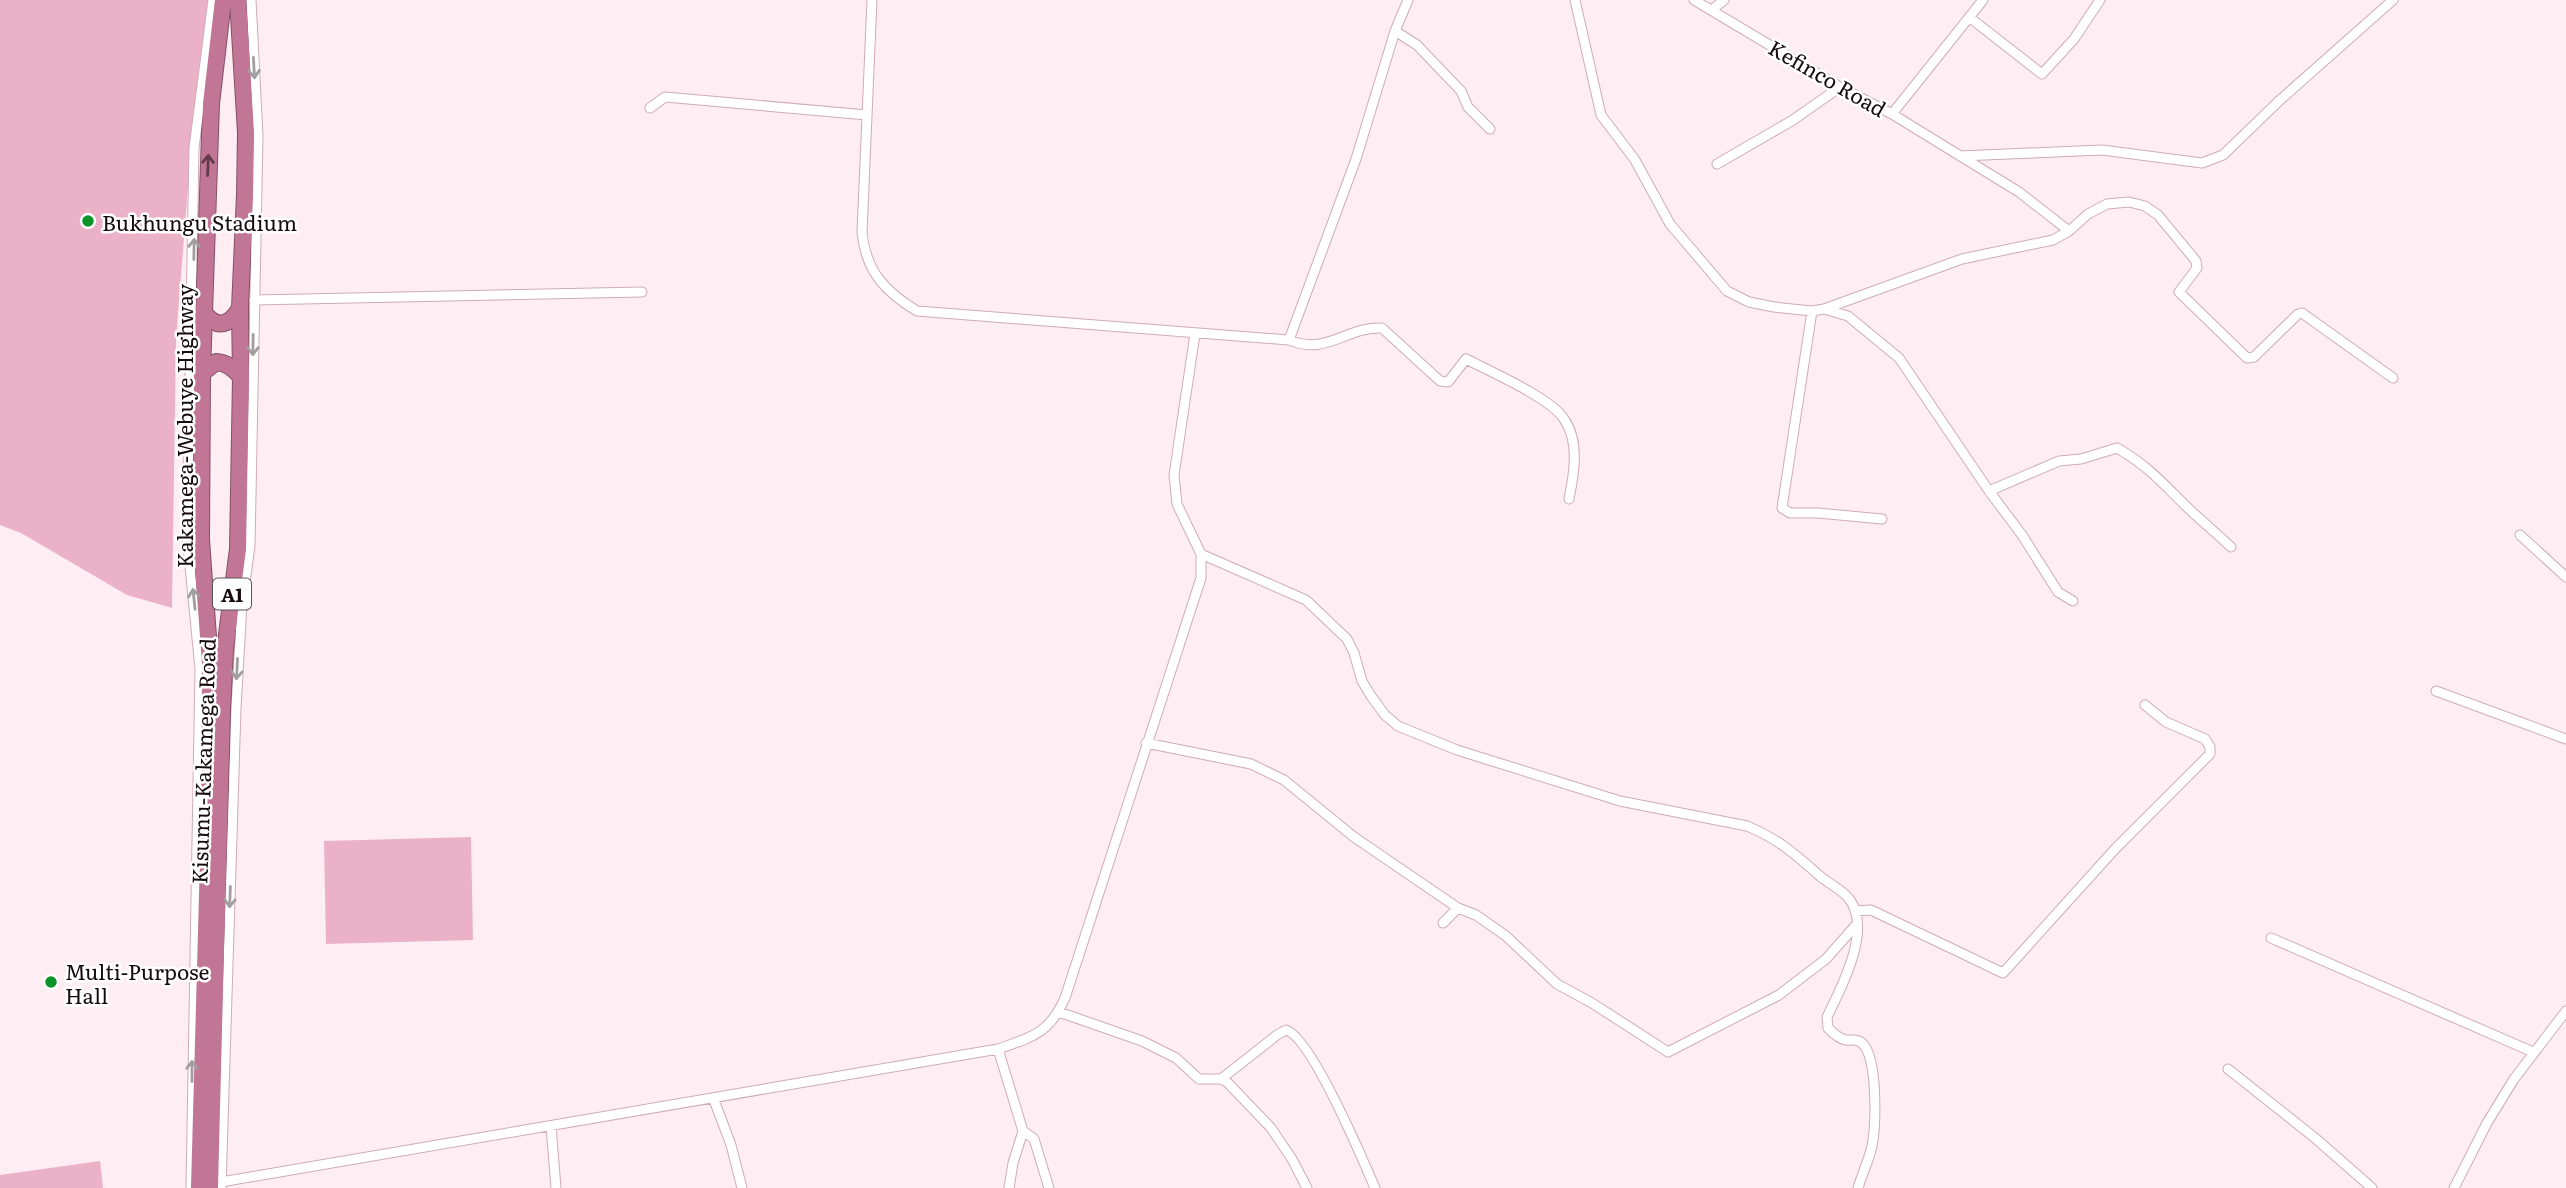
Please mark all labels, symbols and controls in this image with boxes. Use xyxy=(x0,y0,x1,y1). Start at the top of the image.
street label: Kefinco Road xyxy=(1763,31,1893,123)
one-way arrow xyxy=(247,56,260,79)
one-way arrow xyxy=(202,154,215,177)
place label: Bukhungu Stadium xyxy=(102,206,297,237)
marker: Bukhungu Stadium xyxy=(80,213,96,229)
one-way arrow xyxy=(187,238,200,261)
street label: Kakamega-Webuye Highway xyxy=(168,283,199,568)
one-way arrow xyxy=(247,333,260,356)
road number: A1 xyxy=(213,579,251,610)
one-way arrow xyxy=(187,588,200,610)
street label: Kisumu-Kakamega Road xyxy=(182,637,222,884)
one-way arrow xyxy=(231,657,244,680)
one-way arrow xyxy=(223,885,237,908)
place label: Multi-Purpose Hall xyxy=(65,955,209,1010)
marker: Multi-Purpose Hall xyxy=(43,974,59,990)
one-way arrow xyxy=(185,1060,198,1083)

